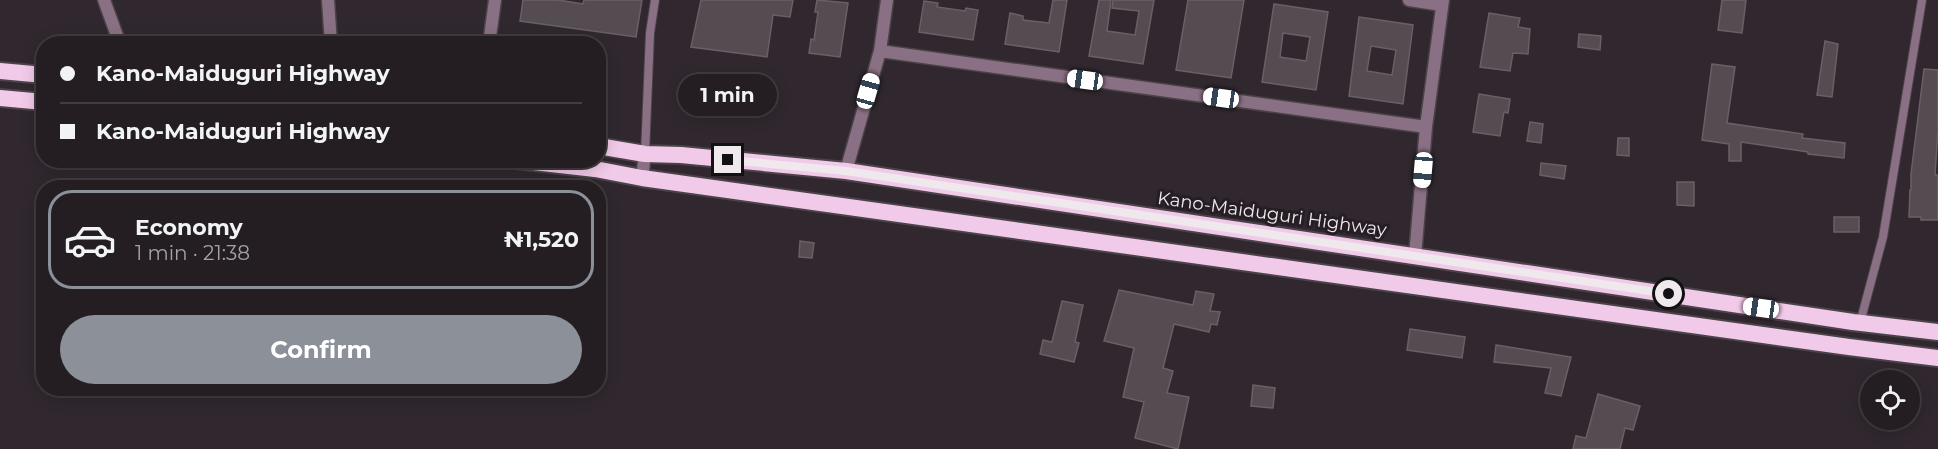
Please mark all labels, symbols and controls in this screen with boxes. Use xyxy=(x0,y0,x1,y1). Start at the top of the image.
text: Kano-Maiduguri Highway xyxy=(96,60,390,87)
car xyxy=(1066,69,1104,91)
car xyxy=(854,71,882,111)
callout: 1 min xyxy=(678,73,777,115)
text: 1 min xyxy=(700,83,755,107)
car xyxy=(1202,87,1240,109)
text: Kano-Maiduguri Highway xyxy=(96,118,390,145)
route end xyxy=(714,146,741,173)
car xyxy=(1412,151,1434,189)
street label: Kano-Maiduguri Highway xyxy=(1156,187,1388,241)
icon: car xyxy=(63,213,117,267)
text: Economy xyxy=(135,214,243,241)
text: ₦1,520 xyxy=(504,226,579,253)
text: 1 min · 21:38 xyxy=(135,241,250,265)
route start xyxy=(1655,280,1682,307)
car xyxy=(1742,297,1780,319)
button: Confirm xyxy=(60,315,582,384)
map controls xyxy=(1860,370,1920,430)
button: locate xyxy=(1860,370,1920,430)

